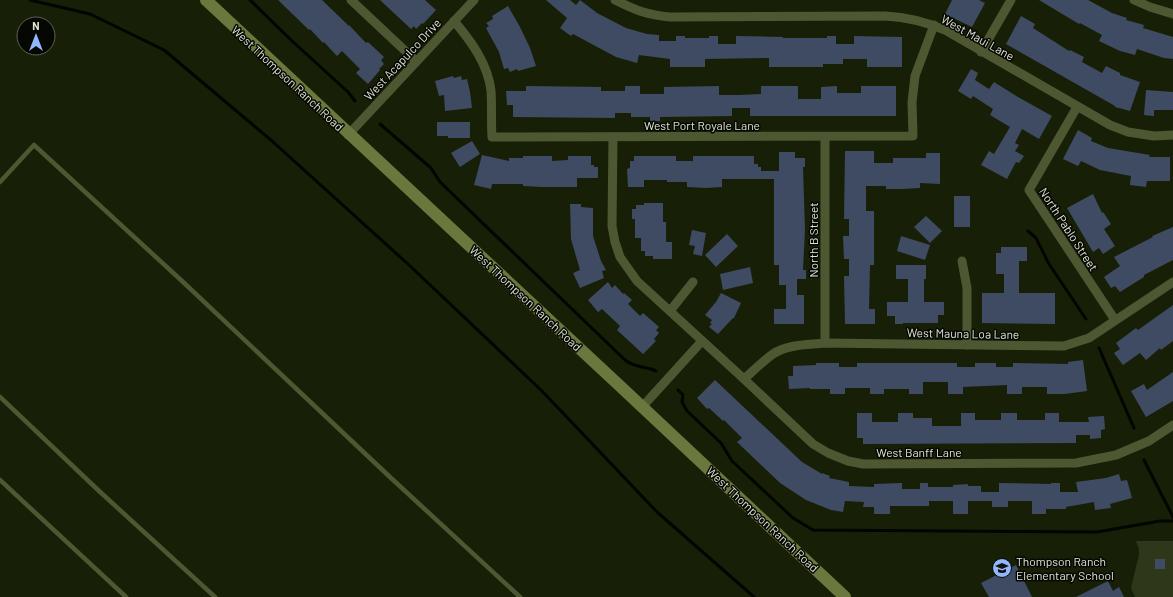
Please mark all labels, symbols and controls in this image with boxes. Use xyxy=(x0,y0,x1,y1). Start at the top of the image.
street label: West Maui Lane xyxy=(939,11,1017,63)
street label: West Acapulco Drive xyxy=(361,15,443,103)
north arrow xyxy=(16,16,56,56)
text: N xyxy=(32,19,40,32)
street label: West Thompson Ranch Road xyxy=(229,22,347,134)
street label: West Port Royale Lane xyxy=(644,118,760,132)
street label: North Pablo Street xyxy=(1037,185,1101,273)
street label: North B Street xyxy=(806,202,820,278)
street label: West Thompson Ranch Road xyxy=(467,242,585,354)
street label: West Mauna Loa Lane xyxy=(907,325,1019,341)
street label: West Banff Lane xyxy=(876,445,962,459)
street label: West Thompson Ranch Road xyxy=(704,463,822,575)
place label: Thompson Ranch Elementary School xyxy=(1016,554,1114,582)
school or university icon: Thompson Ranch Elementary School xyxy=(991,557,1013,579)

